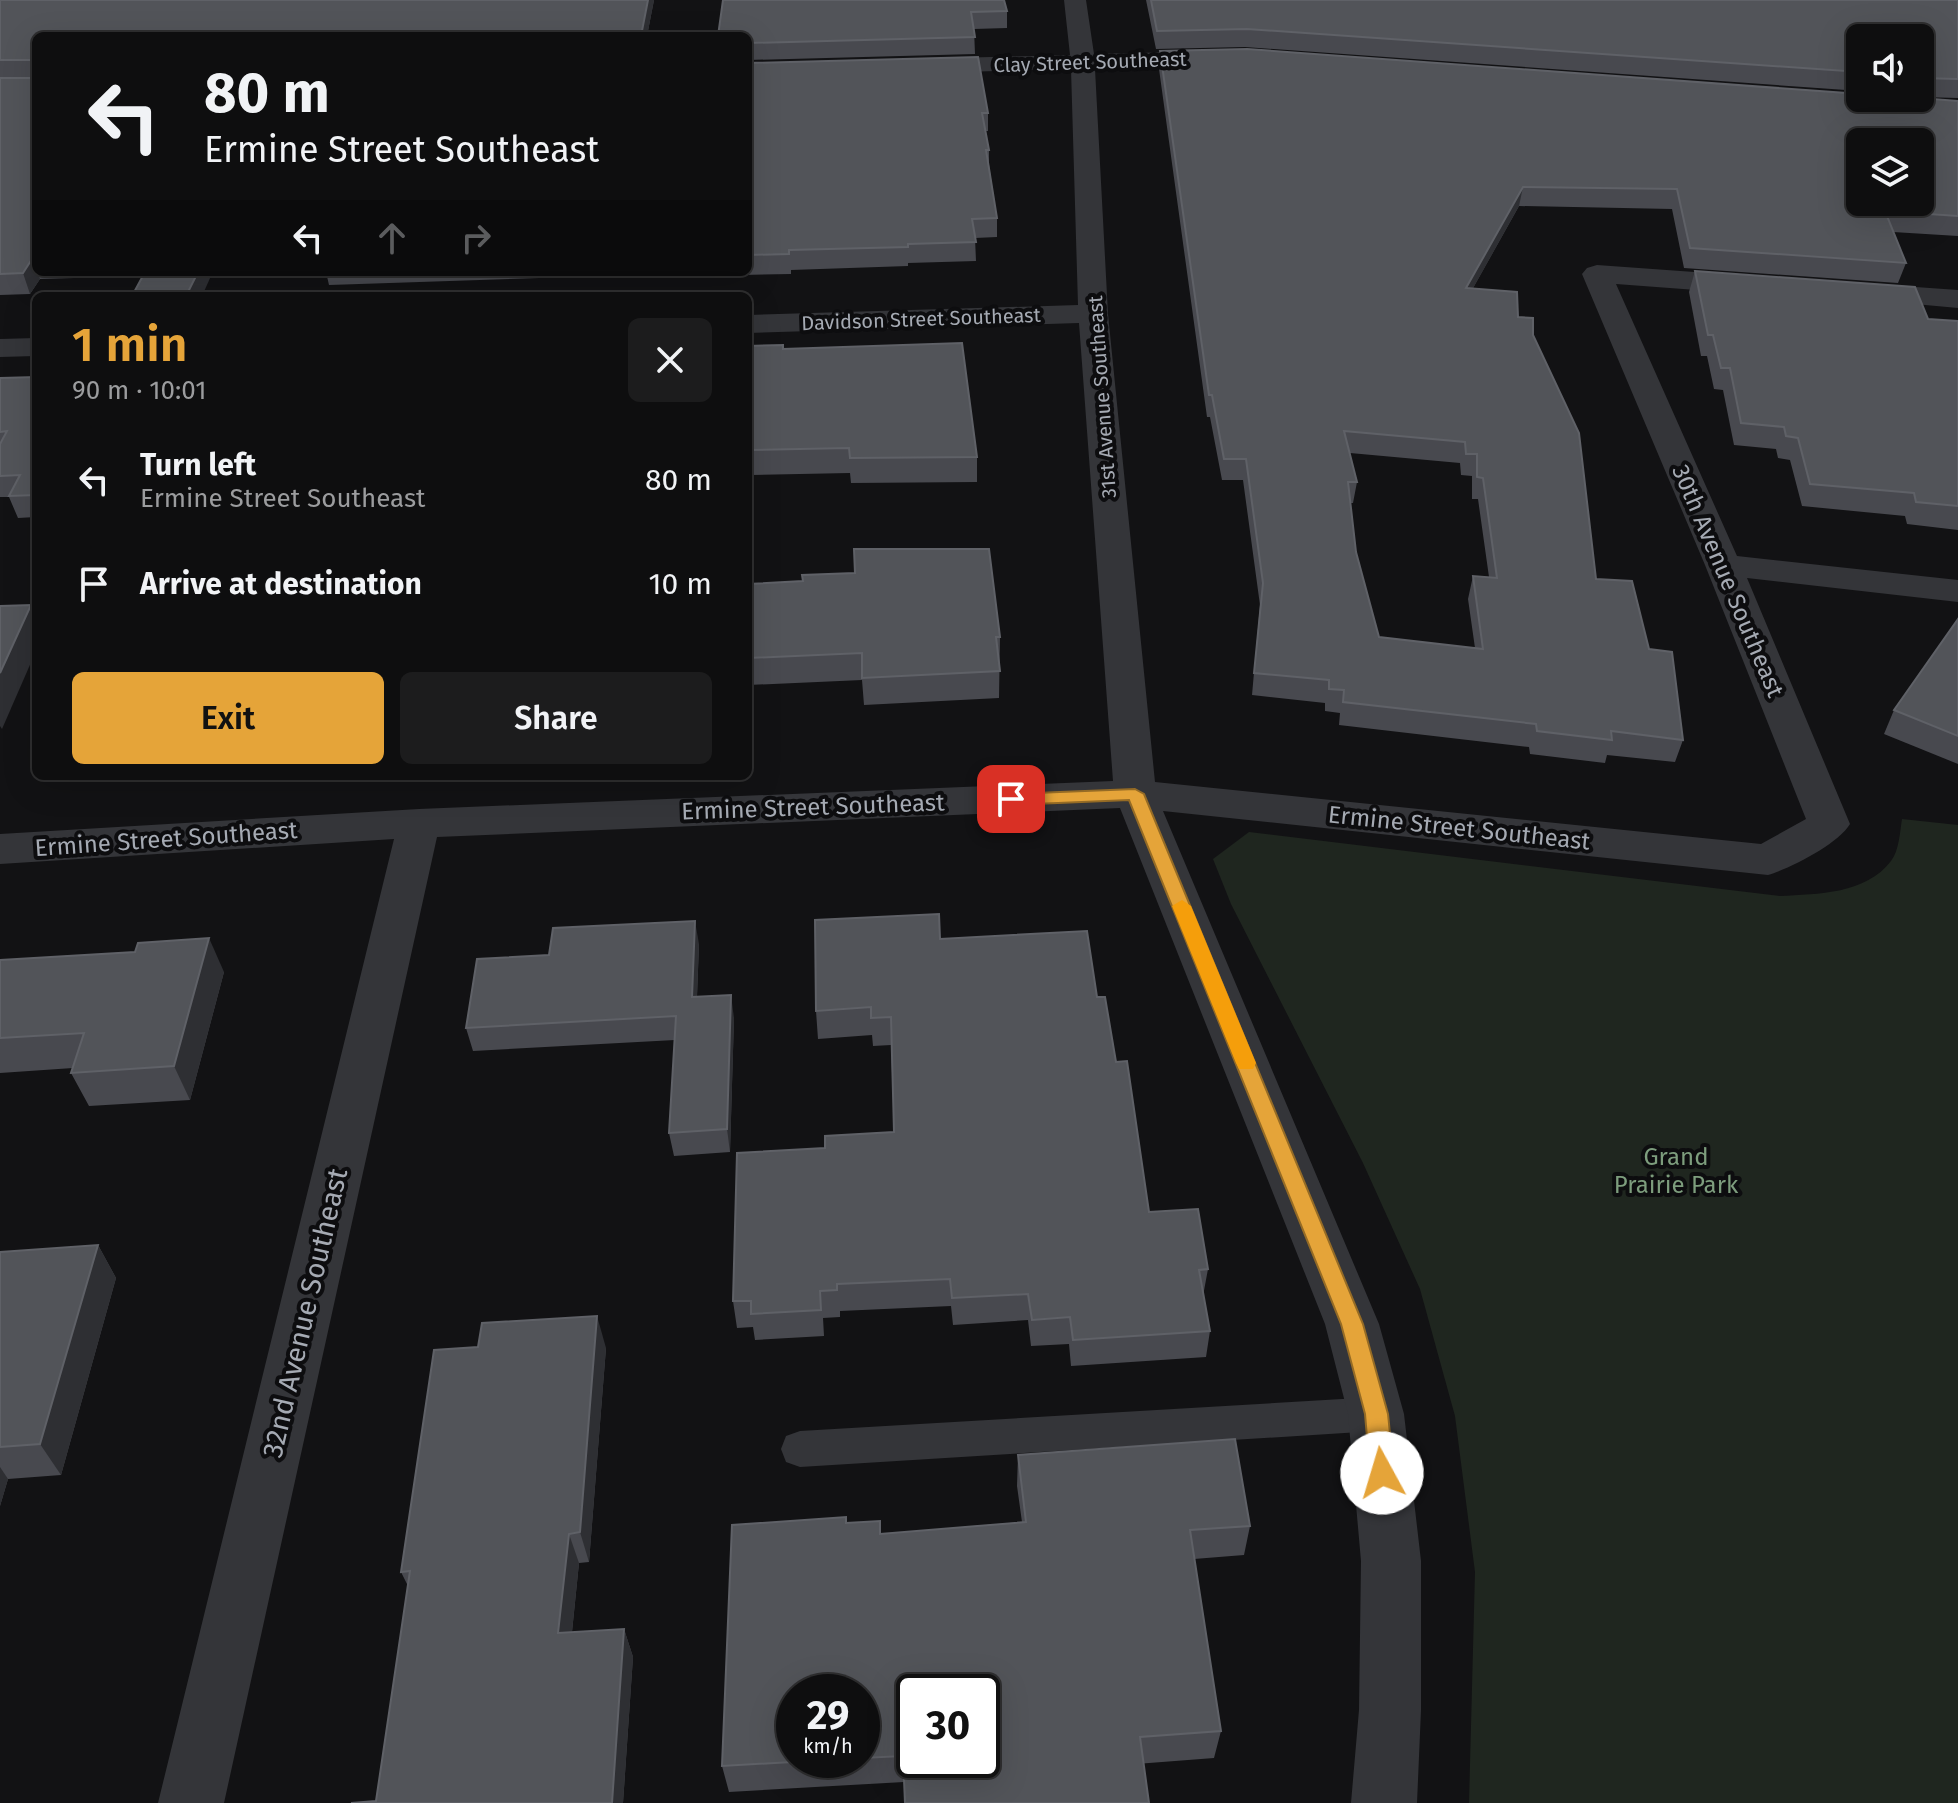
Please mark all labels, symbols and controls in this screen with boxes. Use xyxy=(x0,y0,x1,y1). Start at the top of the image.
map controls xyxy=(1846,24,1934,216)
button: sound xyxy=(1846,24,1934,112)
street label: Clay Street Southeast xyxy=(993,47,1188,77)
text: 80 m xyxy=(204,60,330,127)
icon: left xyxy=(72,64,176,168)
text: Ermine Street Southeast xyxy=(204,128,599,172)
button: layers xyxy=(1846,128,1934,216)
icon: left xyxy=(286,216,330,260)
icon: ahead xyxy=(370,216,414,260)
icon: right xyxy=(454,216,498,260)
street label: 31st Avenue Southeast xyxy=(1083,294,1121,499)
street label: Davidson Street Southeast xyxy=(801,303,1042,335)
text: 1 min xyxy=(72,316,188,374)
button: close xyxy=(628,318,712,402)
text: 90 m · 10:01 xyxy=(72,375,206,406)
text: Turn left xyxy=(140,447,256,483)
icon: left xyxy=(72,458,116,502)
street label: 30th Avenue Southeast xyxy=(1666,461,1790,702)
text: 80 m xyxy=(645,462,712,498)
text: Ermine Street Southeast xyxy=(140,483,425,514)
icon: arrive xyxy=(72,562,116,606)
text: Arrive at destination xyxy=(140,566,422,602)
text: 10 m xyxy=(649,566,712,602)
button: Exit xyxy=(72,672,384,764)
button: Share xyxy=(400,672,712,764)
pin xyxy=(977,765,1045,833)
icon: arrive xyxy=(989,777,1033,821)
street label: Ermine Street Southeast xyxy=(681,788,945,826)
street label: Ermine Street Southeast xyxy=(1327,800,1592,856)
street label: Ermine Street Southeast xyxy=(34,816,299,862)
park label: Grand Prairie Park xyxy=(1614,1143,1739,1199)
street label: 32nd Avenue Southeast xyxy=(256,1164,355,1461)
position arrow xyxy=(1340,1431,1424,1515)
speed limit sign: 30 xyxy=(896,1674,1000,1778)
text: 29 xyxy=(807,1692,849,1740)
text: km/h xyxy=(803,1734,853,1758)

